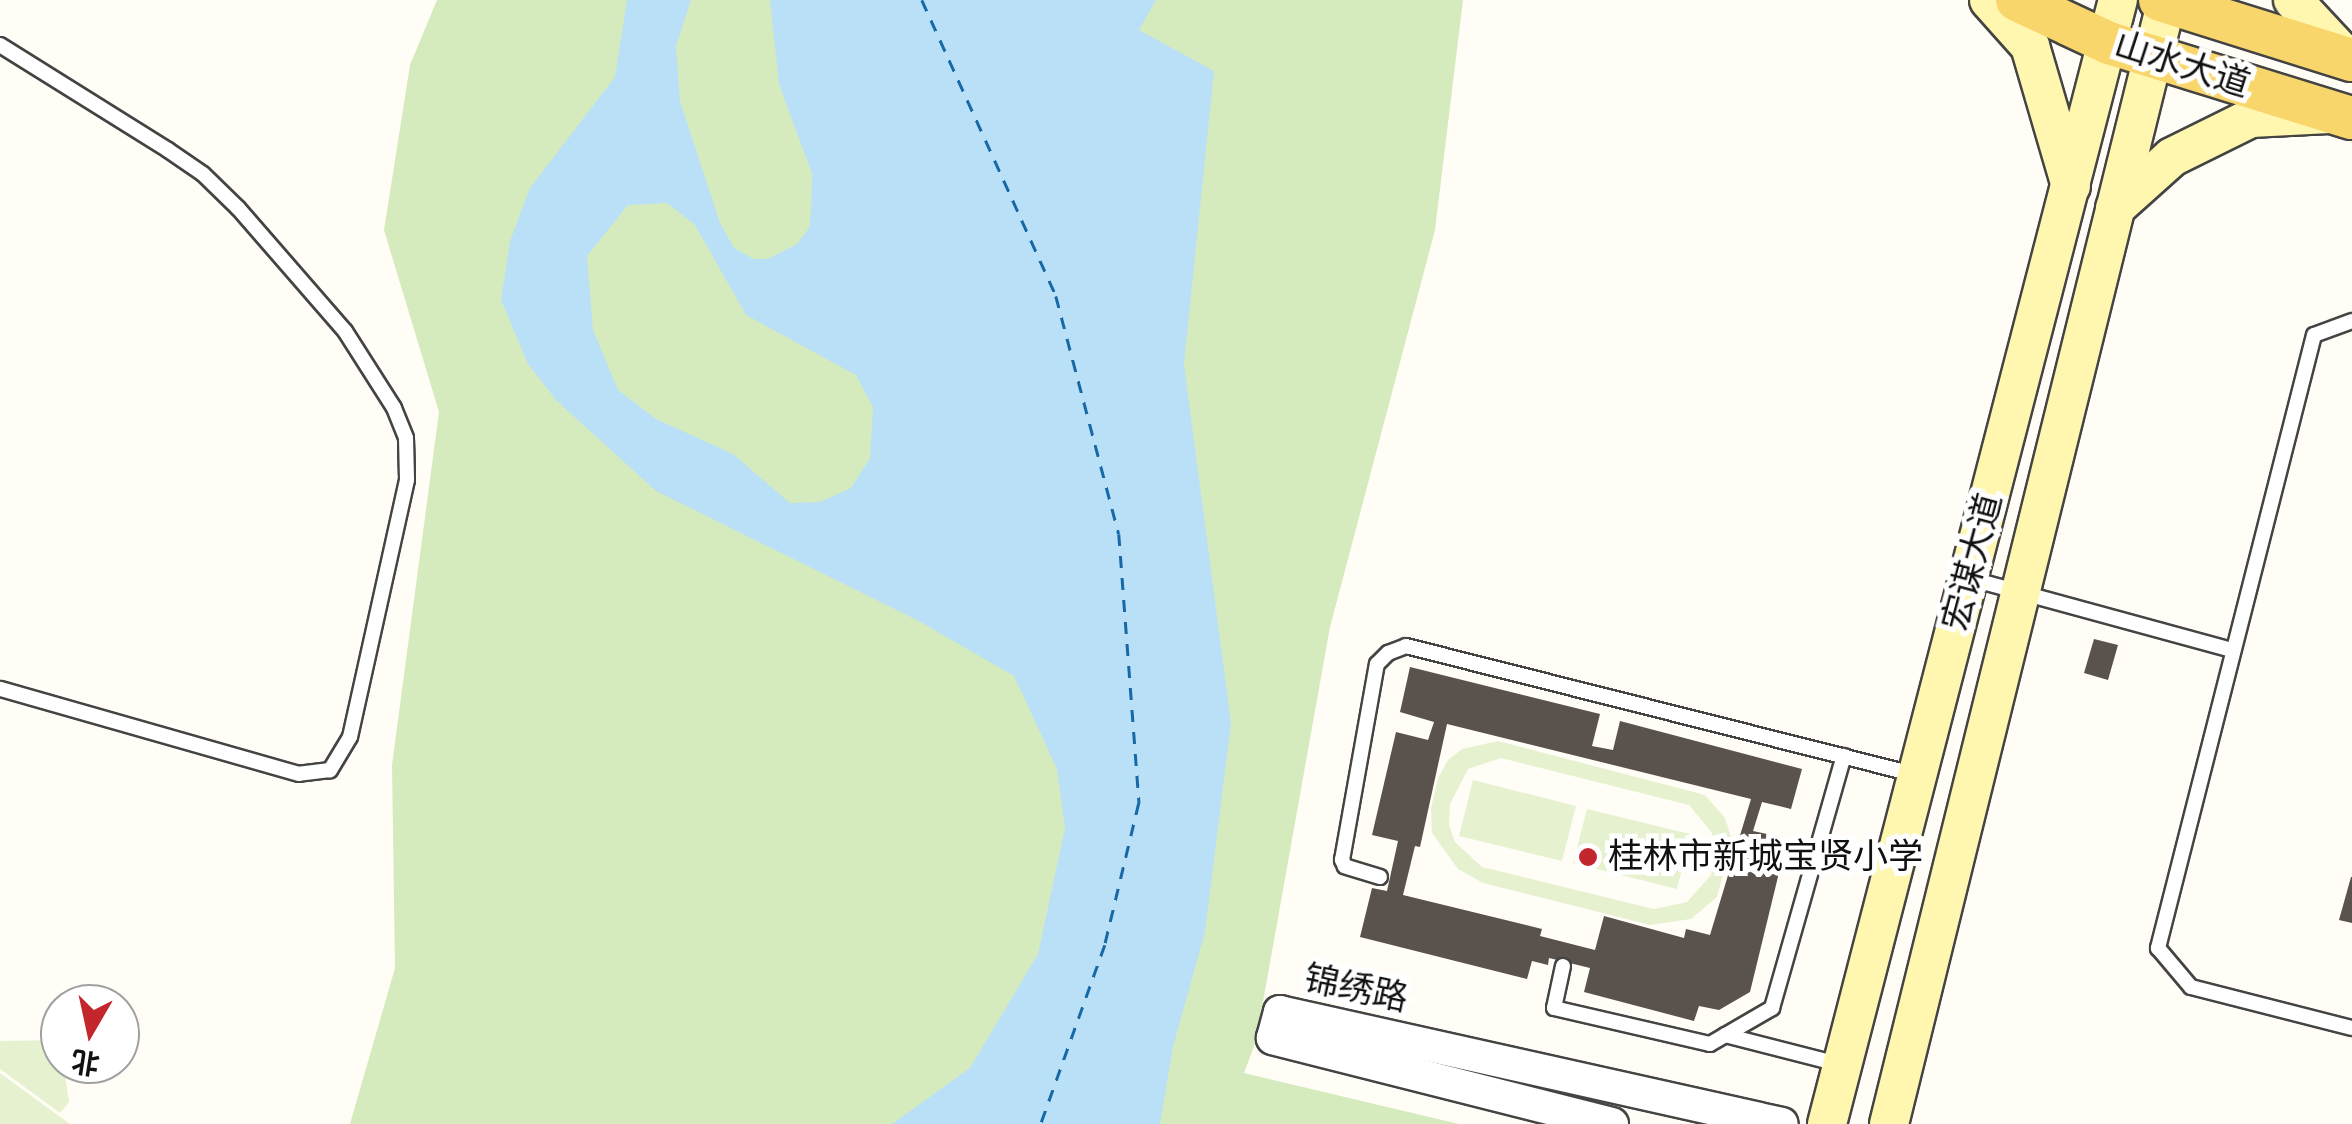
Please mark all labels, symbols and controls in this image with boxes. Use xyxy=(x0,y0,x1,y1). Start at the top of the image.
street label: 山水大道 xyxy=(2109,23,2255,107)
street label: 宏谋大道 xyxy=(1935,489,2011,635)
place label: 桂林市新城宝贤小学 xyxy=(1608,836,1923,878)
marker: 桂林市新城宝贤小学 xyxy=(1577,846,1599,868)
street label: 锦绣路 xyxy=(1300,958,1412,1020)
north arrow xyxy=(40,984,140,1084)
text: 北 xyxy=(69,1044,102,1081)

